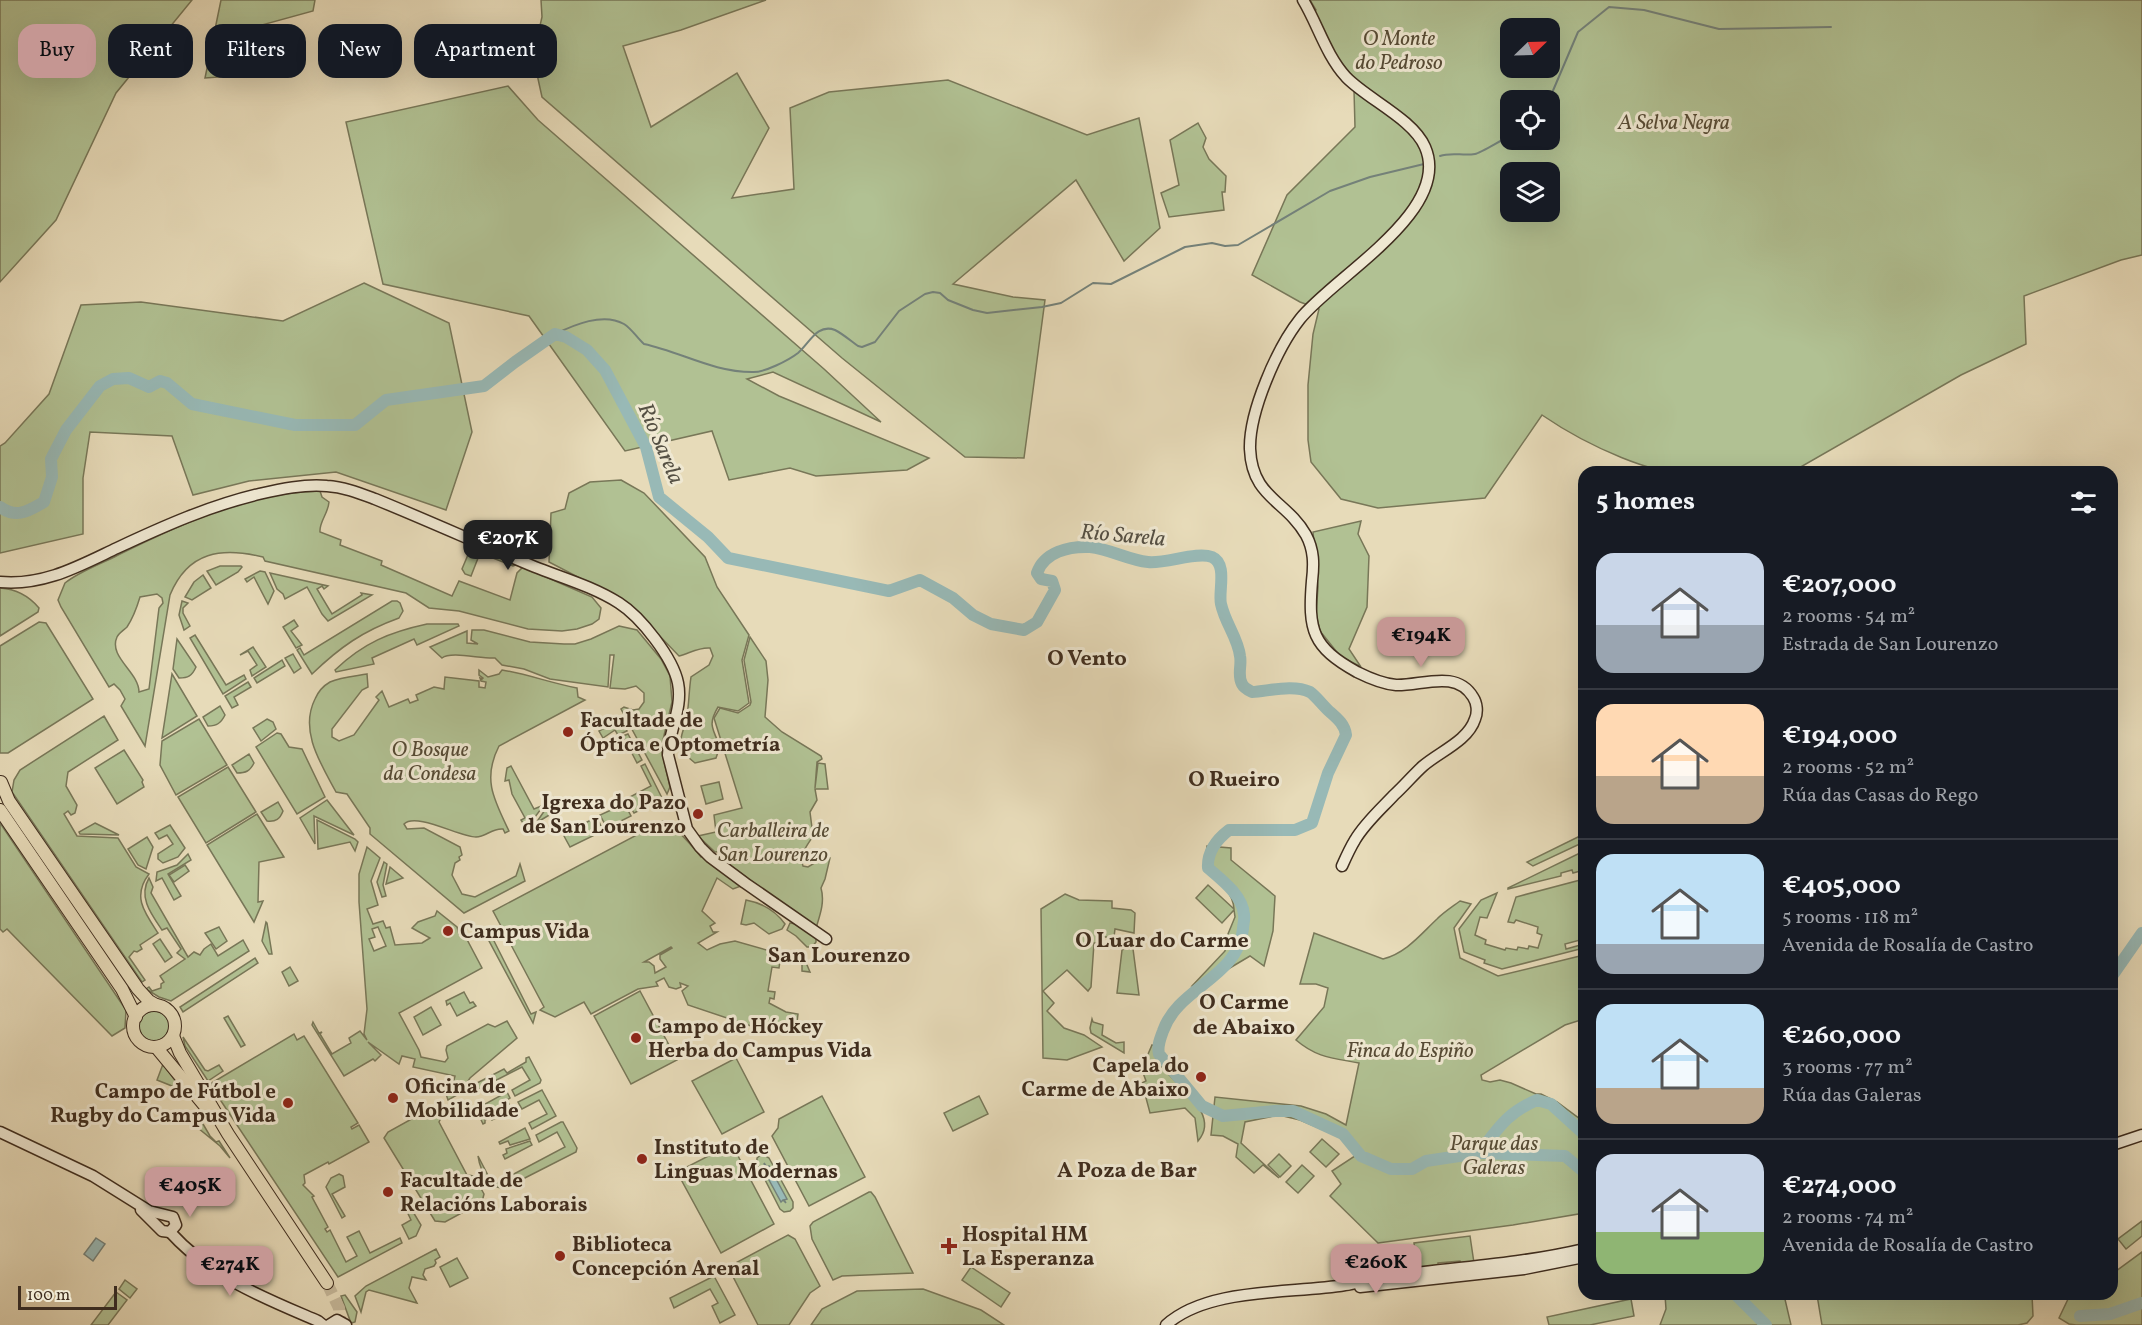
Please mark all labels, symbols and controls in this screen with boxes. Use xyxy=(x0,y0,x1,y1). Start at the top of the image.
north arrow xyxy=(1500,18,1560,78)
map controls xyxy=(1500,18,1560,222)
chip: Buy xyxy=(18,24,96,78)
chip: Rent xyxy=(108,24,193,78)
chip: Filters xyxy=(205,24,306,78)
chip: New xyxy=(318,24,402,78)
chip: Apartment xyxy=(414,24,557,78)
park label: O Monte do Pedroso xyxy=(1355,25,1443,78)
button: locate xyxy=(1500,90,1560,150)
park label: A Selva Negra xyxy=(1617,109,1730,138)
button: layers xyxy=(1500,162,1560,222)
water label: Río Sarela xyxy=(629,399,691,489)
text: 5 homes xyxy=(1596,484,1695,520)
icon: filters xyxy=(2067,486,2100,519)
water label: Río Sarela xyxy=(1079,517,1167,556)
pin: €207K xyxy=(466,520,550,571)
text: €207K xyxy=(477,525,539,553)
text: €207,000 xyxy=(1782,567,1896,603)
icon: home xyxy=(1644,577,1716,649)
text: 2 rooms · 54 m² xyxy=(1782,603,1915,631)
pin: €194K xyxy=(1379,617,1463,668)
text: €194K xyxy=(1391,622,1451,650)
text: Estrada de San Lourenzo xyxy=(1782,631,1998,659)
district label: O Vento xyxy=(1047,644,1127,675)
place label: Facultade de Óptica e Optometría xyxy=(580,707,780,760)
text: €194,000 xyxy=(1782,718,1897,754)
marker: Facultade de Óptica e Optometría xyxy=(561,725,575,739)
icon: home xyxy=(1644,728,1716,800)
park label: O Bosque da Condesa xyxy=(384,736,476,789)
text: 2 rooms · 52 m² xyxy=(1782,754,1914,782)
district label: O Rueiro xyxy=(1188,765,1280,796)
text: Rúa das Casas do Rego xyxy=(1782,782,1978,810)
place label: Igrexa do Pazo de San Lourenzo xyxy=(522,789,686,842)
marker: Igrexa do Pazo de San Lourenzo xyxy=(691,807,705,821)
park label: Carballeira de San Lourenzo xyxy=(717,817,830,870)
text: €405,000 xyxy=(1782,868,1901,904)
icon: home xyxy=(1644,878,1716,950)
text: 5 rooms · 118 m² xyxy=(1782,904,1918,932)
place label: Campus Vida xyxy=(460,918,590,947)
marker: Campus Vida xyxy=(441,924,455,938)
district label: O Luar do Carme xyxy=(1075,926,1249,957)
text: Avenida de Rosalía de Castro xyxy=(1782,932,2033,960)
district label: San Lourenzo xyxy=(768,941,910,972)
district label: O Carme de Abaixo xyxy=(1193,988,1295,1044)
place label: Campo de Hóckey Herba do Campus Vida xyxy=(648,1013,872,1066)
text: €260,000 xyxy=(1782,1018,1901,1054)
icon: home xyxy=(1644,1028,1716,1100)
marker: Campo de Hóckey Herba do Campus Vida xyxy=(629,1031,643,1045)
park label: Finca do Espiño xyxy=(1346,1037,1474,1066)
place label: Capela do Carme de Abaixo xyxy=(1022,1052,1189,1105)
text: 3 rooms · 77 m² xyxy=(1782,1054,1913,1082)
marker: Capela do Carme de Abaixo xyxy=(1194,1070,1208,1084)
place label: Oficina de Mobilidade xyxy=(405,1073,519,1126)
place label: Campo de Fútbol e Rugby do Campus Vida xyxy=(50,1078,276,1131)
text: Rúa das Galeras xyxy=(1782,1082,1922,1110)
marker: Oficina de Mobilidade xyxy=(386,1091,400,1105)
marker: Campo de Fútbol e Rugby do Campus Vida xyxy=(281,1096,295,1110)
park label: Parque das Galeras xyxy=(1450,1130,1539,1183)
place label: Instituto de Linguas Modernas xyxy=(654,1134,838,1187)
marker: Instituto de Linguas Modernas xyxy=(635,1152,649,1166)
district label: A Poza de Bar xyxy=(1057,1156,1198,1187)
pin: €405K xyxy=(148,1167,232,1218)
place label: Facultade de Relacións Laborais xyxy=(400,1167,587,1220)
text: €274,000 xyxy=(1782,1168,1897,1204)
text: €405K xyxy=(159,1172,221,1200)
icon: home xyxy=(1644,1178,1716,1250)
marker: Facultade de Relacións Laborais xyxy=(381,1185,395,1199)
text: 2 rooms · 74 m² xyxy=(1782,1204,1913,1232)
place label: Hospital HM La Esperanza xyxy=(962,1221,1094,1274)
place label: Biblioteca Concepción Arenal xyxy=(572,1231,759,1284)
text: Avenida de Rosalía de Castro xyxy=(1782,1232,2033,1260)
marker: Hospital HM La Esperanza xyxy=(940,1237,958,1255)
pin: €260K xyxy=(1334,1244,1418,1295)
pin: €274K xyxy=(188,1246,272,1297)
marker: Biblioteca Concepción Arenal xyxy=(553,1249,567,1263)
text: €260K xyxy=(1345,1249,1407,1277)
text: €274K xyxy=(200,1251,260,1279)
scale bar xyxy=(18,1283,117,1310)
text: 100 m xyxy=(27,1285,70,1307)

